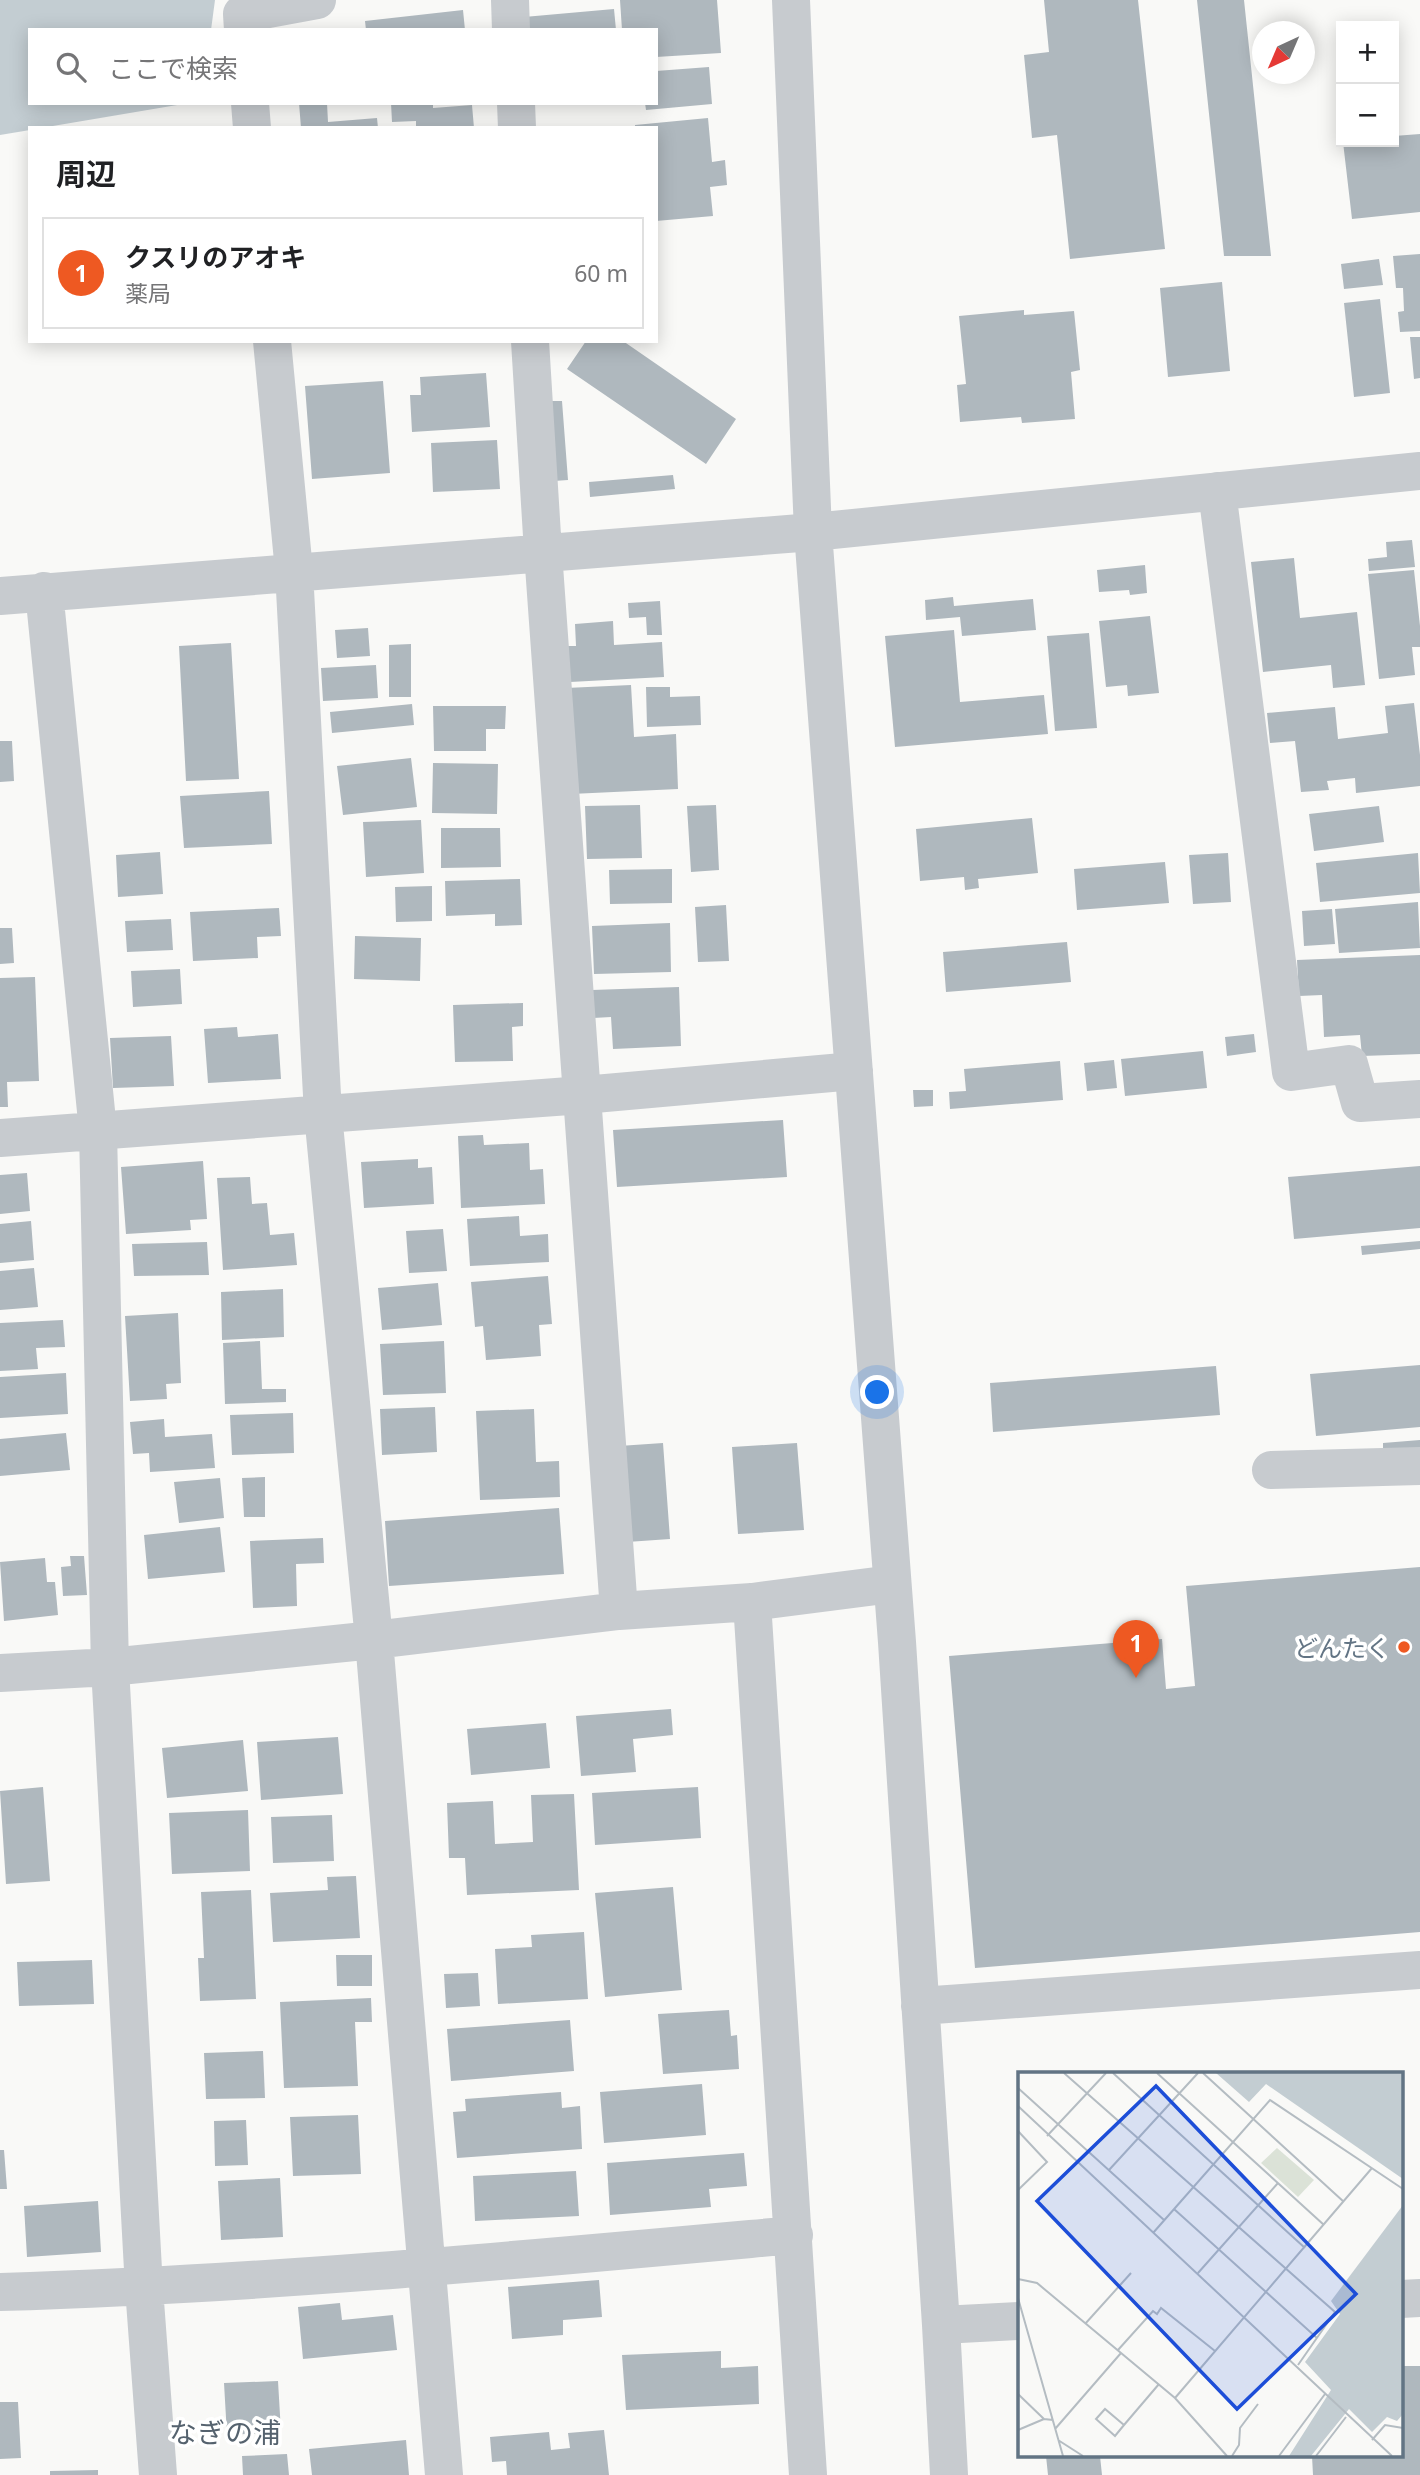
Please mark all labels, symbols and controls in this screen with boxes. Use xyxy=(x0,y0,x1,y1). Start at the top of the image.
north arrow xyxy=(1252,21,1315,84)
map controls xyxy=(1336,21,1399,147)
button: + xyxy=(1336,21,1399,84)
search box xyxy=(28,28,658,105)
icon: search xyxy=(52,48,90,86)
text: ここで検索 xyxy=(108,50,238,86)
button: − xyxy=(1336,84,1399,147)
text: 周辺 xyxy=(56,153,116,194)
text: クスリのアオキ xyxy=(125,239,306,275)
text: 1 xyxy=(74,257,88,289)
text: 60 m xyxy=(574,257,628,289)
text: 薬局 xyxy=(125,277,171,309)
your location xyxy=(860,1375,894,1409)
pin: 1 xyxy=(1113,1620,1159,1678)
place label: どんたく xyxy=(1294,1631,1390,1664)
marker: どんたく xyxy=(1396,1639,1412,1655)
inset map xyxy=(1018,2072,1402,2458)
district label: なぎの浦 xyxy=(169,2413,281,2451)

